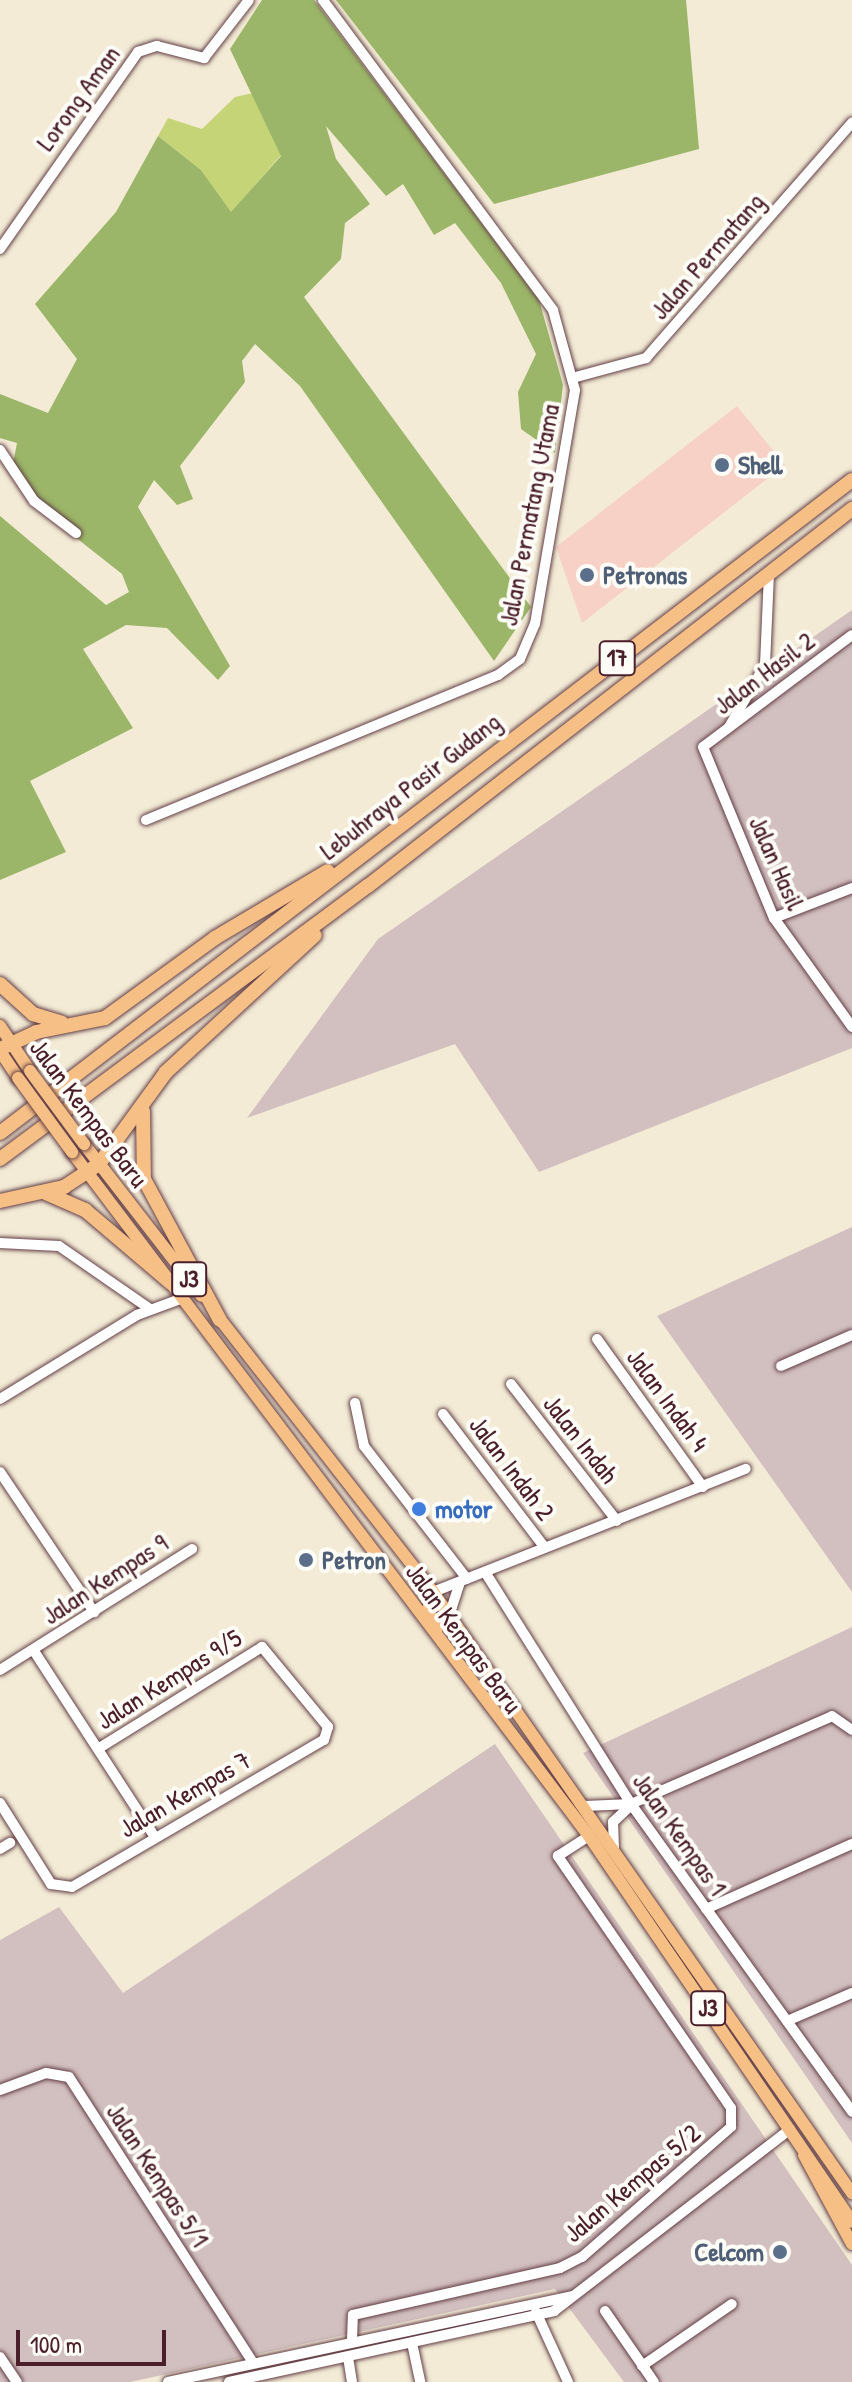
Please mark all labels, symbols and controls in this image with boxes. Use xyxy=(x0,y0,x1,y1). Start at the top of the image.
street label: Lorong Aman xyxy=(29,39,127,157)
street label: Jalan Permatang xyxy=(643,186,771,326)
street label: Jalan Permatang Utama xyxy=(492,402,566,628)
place label: Shell xyxy=(738,449,782,481)
marker: Shell xyxy=(713,456,731,474)
place label: Petronas xyxy=(603,559,687,591)
marker: Petronas xyxy=(578,566,596,584)
street label: Jalan Hasil 2 xyxy=(708,625,820,721)
road number: 17 xyxy=(597,638,637,678)
street label: Lebuhraya Pasir Gudang xyxy=(314,706,506,866)
street label: Jalan Hasil xyxy=(742,811,812,915)
street label: Jalan Kempas Baru xyxy=(23,1033,155,1193)
road number: J3 xyxy=(171,1259,207,1299)
street label: Jalan Indah 4 xyxy=(620,1342,716,1458)
street label: Jalan Indah xyxy=(537,1389,625,1489)
street label: Jalan Indah 2 xyxy=(463,1410,561,1526)
place label: motor xyxy=(435,1493,493,1525)
marker: motor xyxy=(410,1500,428,1518)
street label: Jalan Kempas 9 xyxy=(36,1527,174,1631)
place label: Petron xyxy=(322,1544,386,1576)
marker: Petron xyxy=(297,1551,315,1569)
street label: Jalan Kempas Baru xyxy=(399,1557,529,1719)
street label: Jalan Kempas 9/5 xyxy=(91,1622,247,1736)
street label: Jalan Kempas 7 xyxy=(114,1744,256,1844)
street label: Jalan Kempas 1 xyxy=(626,1766,734,1902)
road number: J3 xyxy=(690,1988,726,2028)
street label: Jalan Kempas 5/1 xyxy=(100,2097,216,2253)
street label: Jalan Kempas 5/2 xyxy=(558,2117,706,2249)
place label: Celcom xyxy=(694,2236,764,2268)
marker: Celcom xyxy=(771,2243,789,2261)
scale bar xyxy=(20,2314,170,2364)
text: 100 m xyxy=(30,2328,82,2360)

